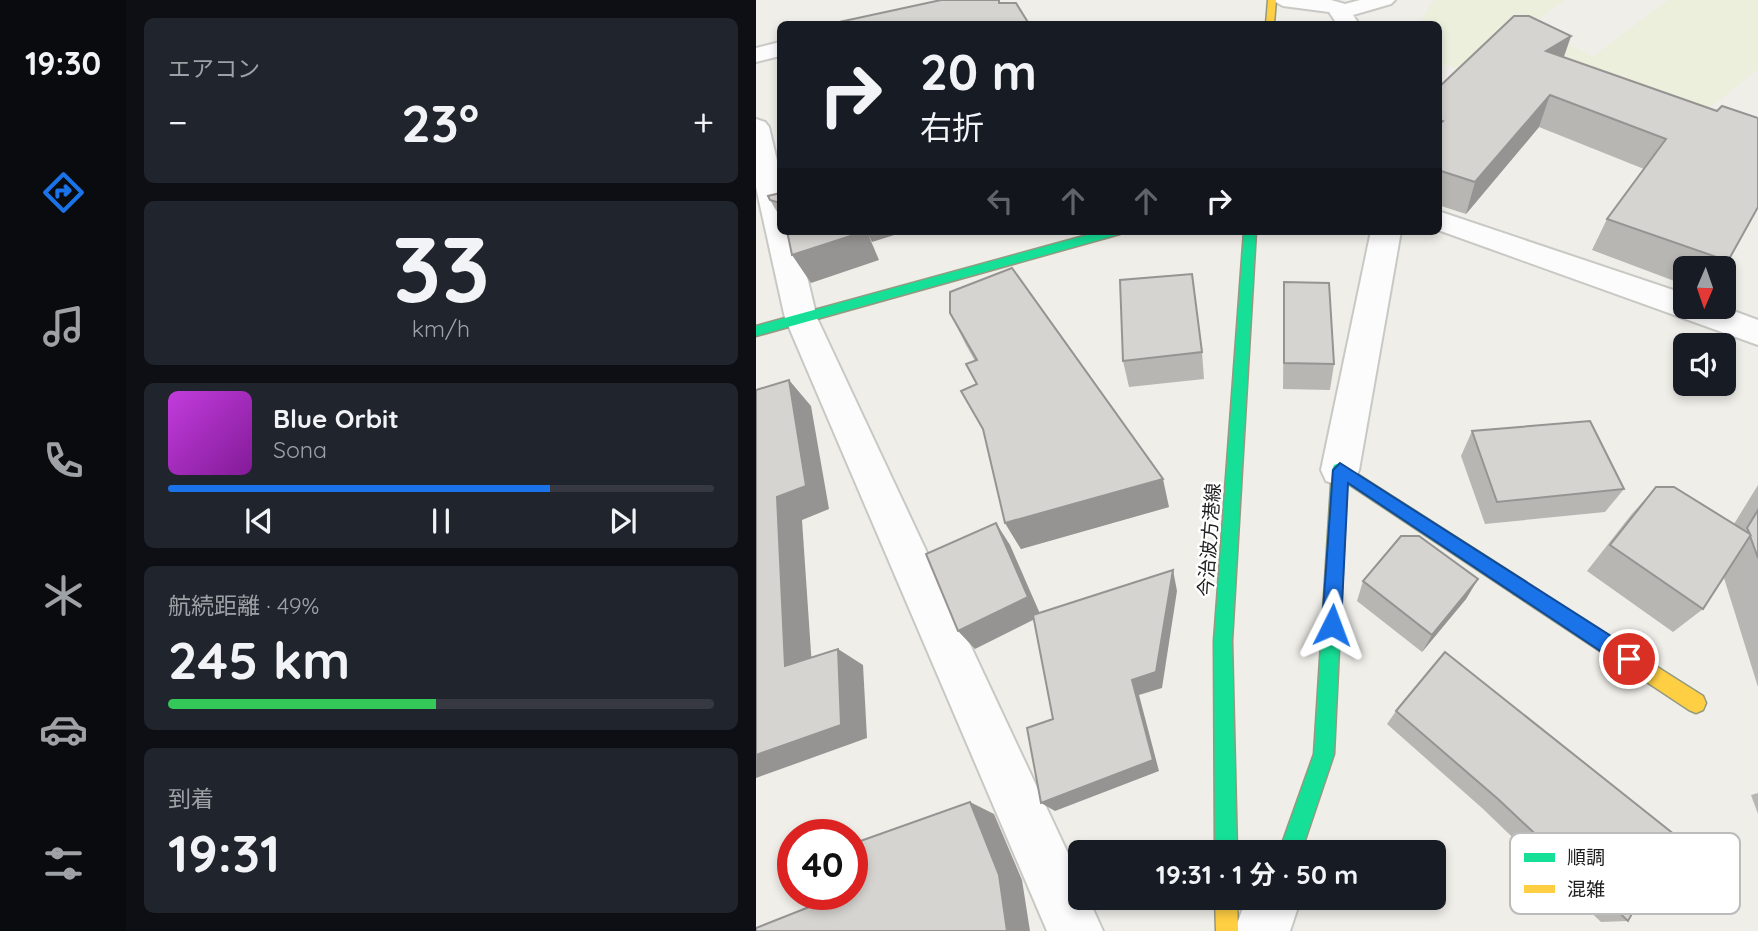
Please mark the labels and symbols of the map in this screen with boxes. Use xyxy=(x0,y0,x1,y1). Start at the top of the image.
north arrow xyxy=(1673,256,1736,318)
street label: 今治波方港線 xyxy=(1193,482,1225,598)
position arrow xyxy=(1295,588,1369,662)
pin xyxy=(1599,629,1659,689)
speed limit sign: 40 xyxy=(777,819,868,910)
legend xyxy=(1510,833,1740,914)
text: 順調 xyxy=(1567,845,1605,869)
text: 混雑 xyxy=(1567,877,1605,901)

